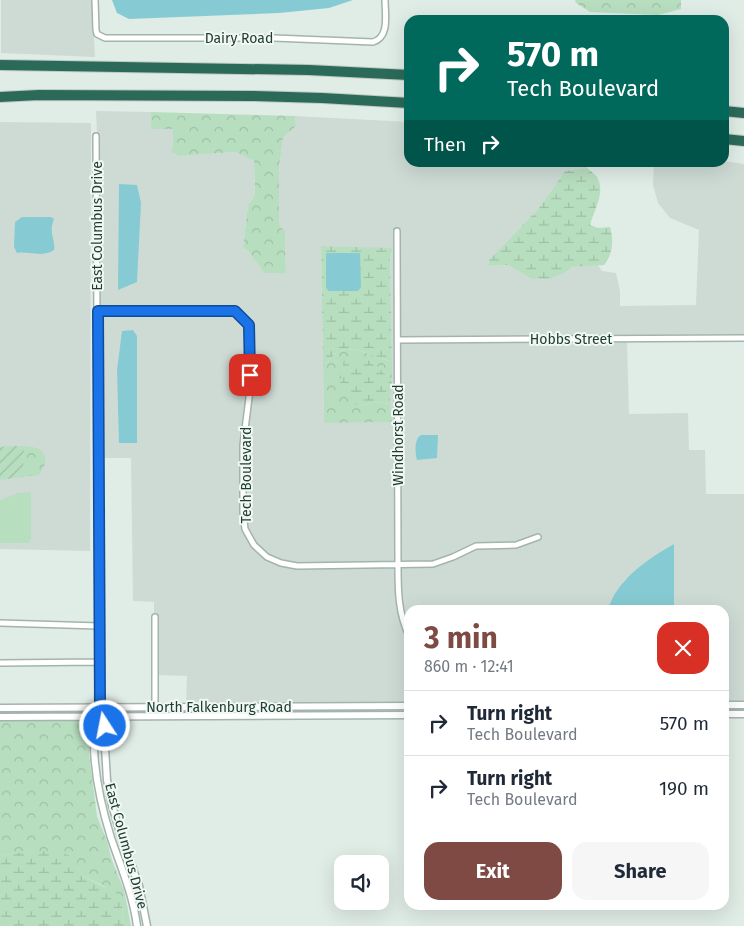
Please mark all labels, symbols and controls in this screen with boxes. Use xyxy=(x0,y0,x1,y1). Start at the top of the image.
street label: Dairy Road xyxy=(205,30,273,47)
text: 570 m xyxy=(507,33,599,75)
icon: right xyxy=(424,35,489,100)
text: Tech Boulevard xyxy=(507,75,659,102)
icon: right xyxy=(476,130,504,158)
text: Then xyxy=(424,133,466,156)
street label: East Columbus Drive xyxy=(89,161,106,291)
street label: Hobbs Street xyxy=(530,331,613,348)
pin xyxy=(229,354,271,396)
icon: arrive xyxy=(236,361,264,389)
street label: Windhorst Road xyxy=(390,384,407,486)
street label: Tech Boulevard xyxy=(238,427,255,523)
text: 3 min xyxy=(424,620,498,656)
button: close xyxy=(657,622,709,674)
text: 860 m · 12:41 xyxy=(424,657,514,676)
position arrow xyxy=(78,699,130,751)
street label: North Falkenburg Road xyxy=(146,699,292,716)
text: Turn right xyxy=(467,702,552,725)
icon: right xyxy=(424,709,452,737)
text: 570 m xyxy=(660,712,709,735)
text: Tech Boulevard xyxy=(467,725,578,744)
text: Turn right xyxy=(467,767,552,790)
icon: right xyxy=(424,774,452,802)
text: 190 m xyxy=(659,777,709,800)
street label: East Columbus Drive xyxy=(101,781,151,911)
text: Tech Boulevard xyxy=(467,790,578,809)
button: Exit xyxy=(424,842,562,900)
button: Share xyxy=(572,842,709,900)
map controls xyxy=(334,855,389,910)
button: sound xyxy=(334,855,389,910)

